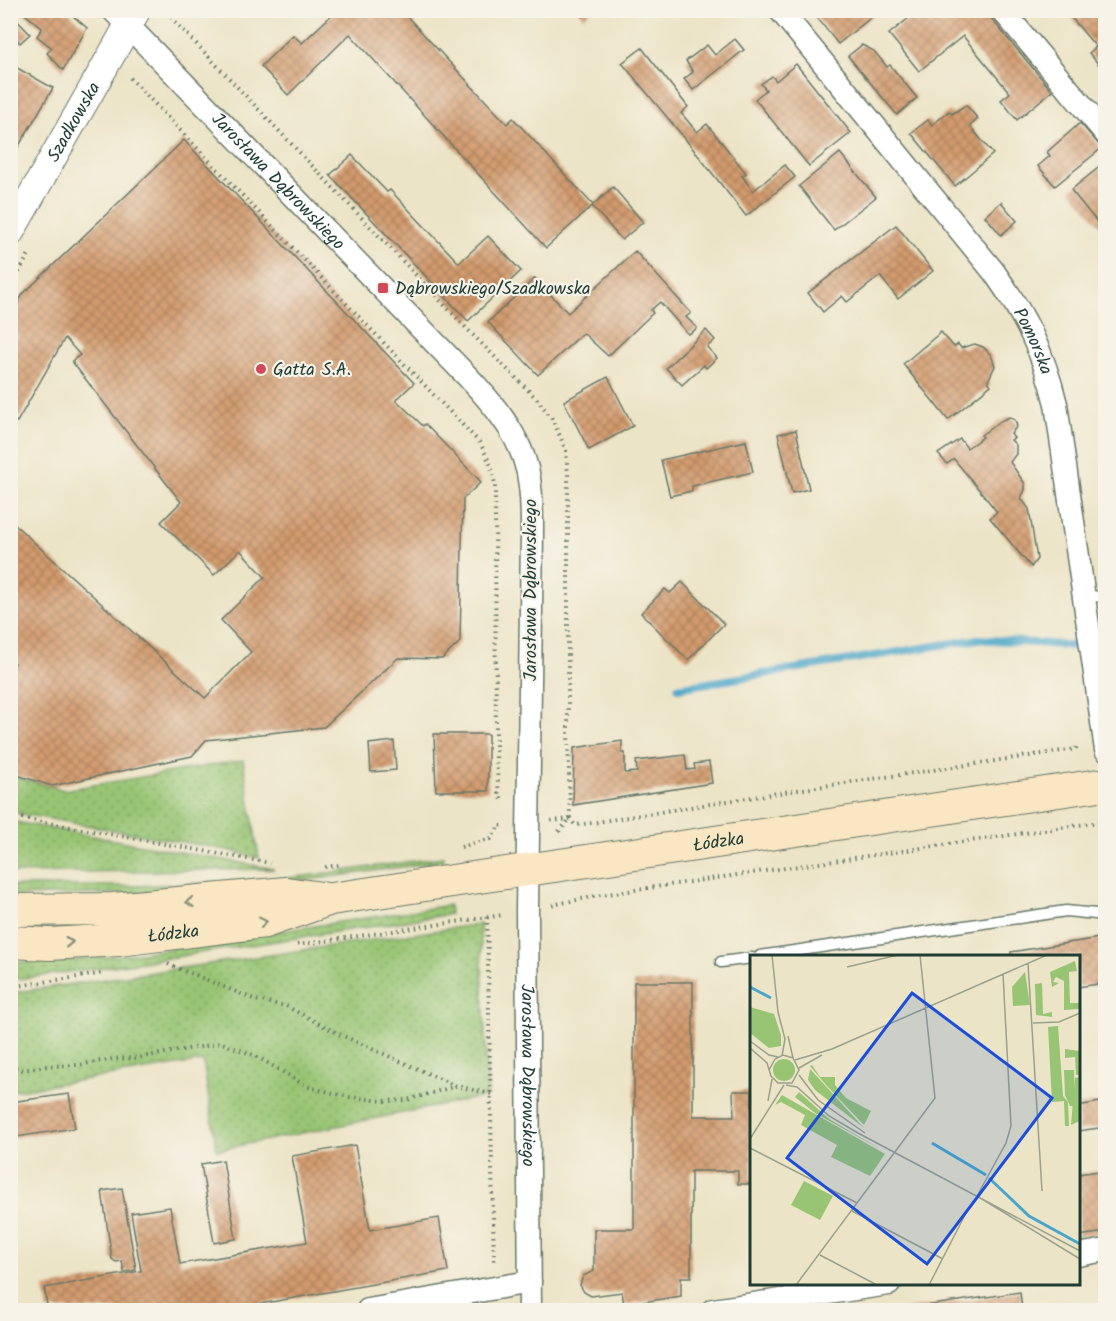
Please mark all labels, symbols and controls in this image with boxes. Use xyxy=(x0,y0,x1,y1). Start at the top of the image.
street label: Szadkowska xyxy=(40,77,109,168)
street label: Jarosława Dąbrowskiego xyxy=(204,106,351,258)
place label: Dąbrowskiego/Szadkowska xyxy=(395,275,591,304)
marker: Dąbrowskiego/Szadkowska xyxy=(376,281,390,295)
street label: Pomorska xyxy=(1004,303,1060,379)
place label: Gatta S.A. xyxy=(273,356,351,385)
marker: Gatta S.A. xyxy=(254,362,268,376)
street label: Jarosława Dąbrowskiego xyxy=(517,499,546,681)
street label: Łódzka xyxy=(691,825,746,861)
one-way arrow xyxy=(185,896,194,909)
one-way arrow xyxy=(257,916,267,929)
street label: Łódzka xyxy=(146,917,201,952)
one-way arrow xyxy=(64,936,73,949)
inset map xyxy=(750,955,1080,1285)
street label: Jarosława Dąbrowskiego xyxy=(512,984,542,1167)

